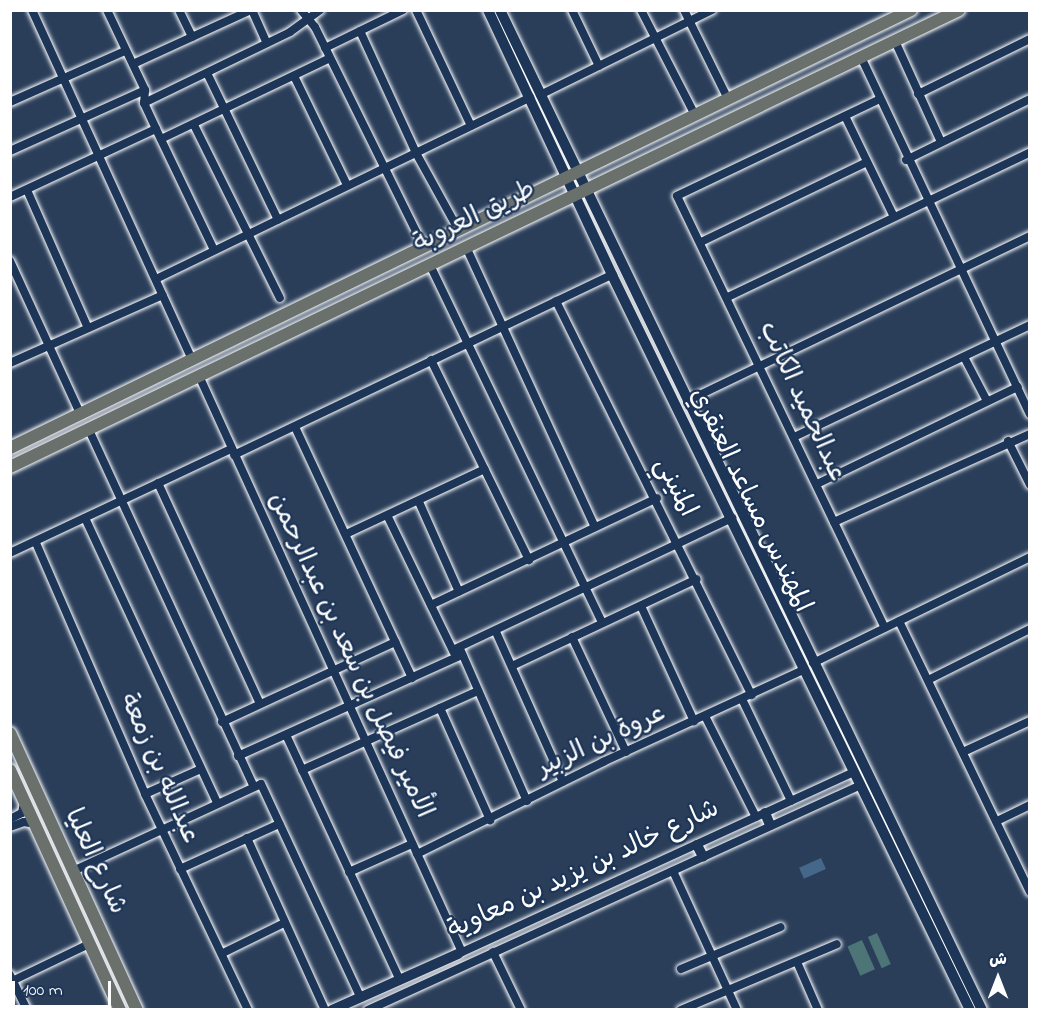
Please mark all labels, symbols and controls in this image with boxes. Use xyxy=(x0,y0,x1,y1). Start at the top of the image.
street label: طريق العروبة xyxy=(409,175,541,261)
street label: عبدالحميد الكاتب xyxy=(750,317,852,487)
street label: المهندس مساعد العنقري xyxy=(681,384,817,618)
street label: المنيني xyxy=(646,453,702,523)
street label: الأمير فيصل بن سعد بن عبدالرحمن xyxy=(260,488,438,824)
street label: عبدالله بن زمعة xyxy=(111,689,205,849)
street label: عروة بن الزبير xyxy=(533,699,671,785)
street label: شارع خالد بن يزيد بن معاوية xyxy=(443,794,725,948)
street label: شارع العليا xyxy=(56,804,132,920)
north arrow xyxy=(968,948,1028,1008)
text: ش xyxy=(989,948,1007,972)
scale bar xyxy=(15,969,114,1007)
text: 100 m xyxy=(23,978,63,1004)

